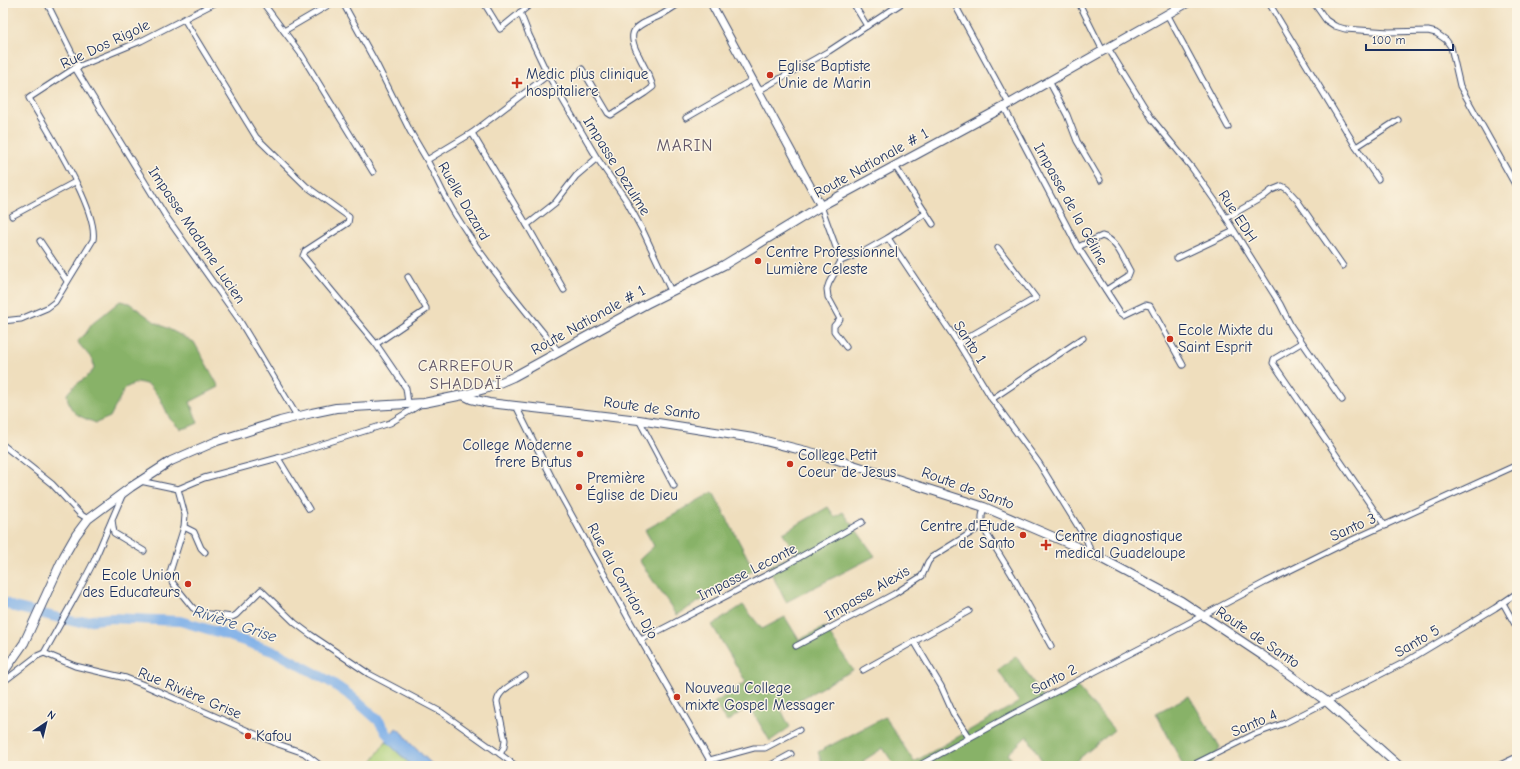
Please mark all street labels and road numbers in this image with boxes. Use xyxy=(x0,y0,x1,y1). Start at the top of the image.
street label: Rue Dos Rigole xyxy=(57,15,153,73)
street label: Impasse Dezulme xyxy=(579,113,655,219)
street label: Route Nationale # 1 xyxy=(811,124,931,202)
street label: Impasse de la Géline xyxy=(1030,140,1112,268)
street label: Ruelle Dazard xyxy=(434,158,494,244)
street label: Impasse Madame Lucien xyxy=(144,163,250,307)
street label: Rue EDH xyxy=(1215,187,1261,245)
street label: Route Nationale # 1 xyxy=(528,281,648,359)
street label: Santo 1 xyxy=(950,317,990,367)
street label: Route de Santo xyxy=(603,392,701,424)
street label: Route de Santo xyxy=(919,463,1017,513)
street label: Santo 3 xyxy=(1327,509,1379,545)
street label: Rue du Corridor Djo xyxy=(584,520,662,642)
street label: Impasse Leconte xyxy=(695,539,800,605)
street label: Impasse Alexis xyxy=(821,561,913,625)
street label: Route de Santo xyxy=(1213,602,1303,672)
street label: Santo 5 xyxy=(1391,621,1443,661)
street label: Santo 2 xyxy=(1028,660,1080,698)
street label: Rue Rivière Grise xyxy=(136,663,245,723)
street label: Santo 4 xyxy=(1228,705,1280,741)

